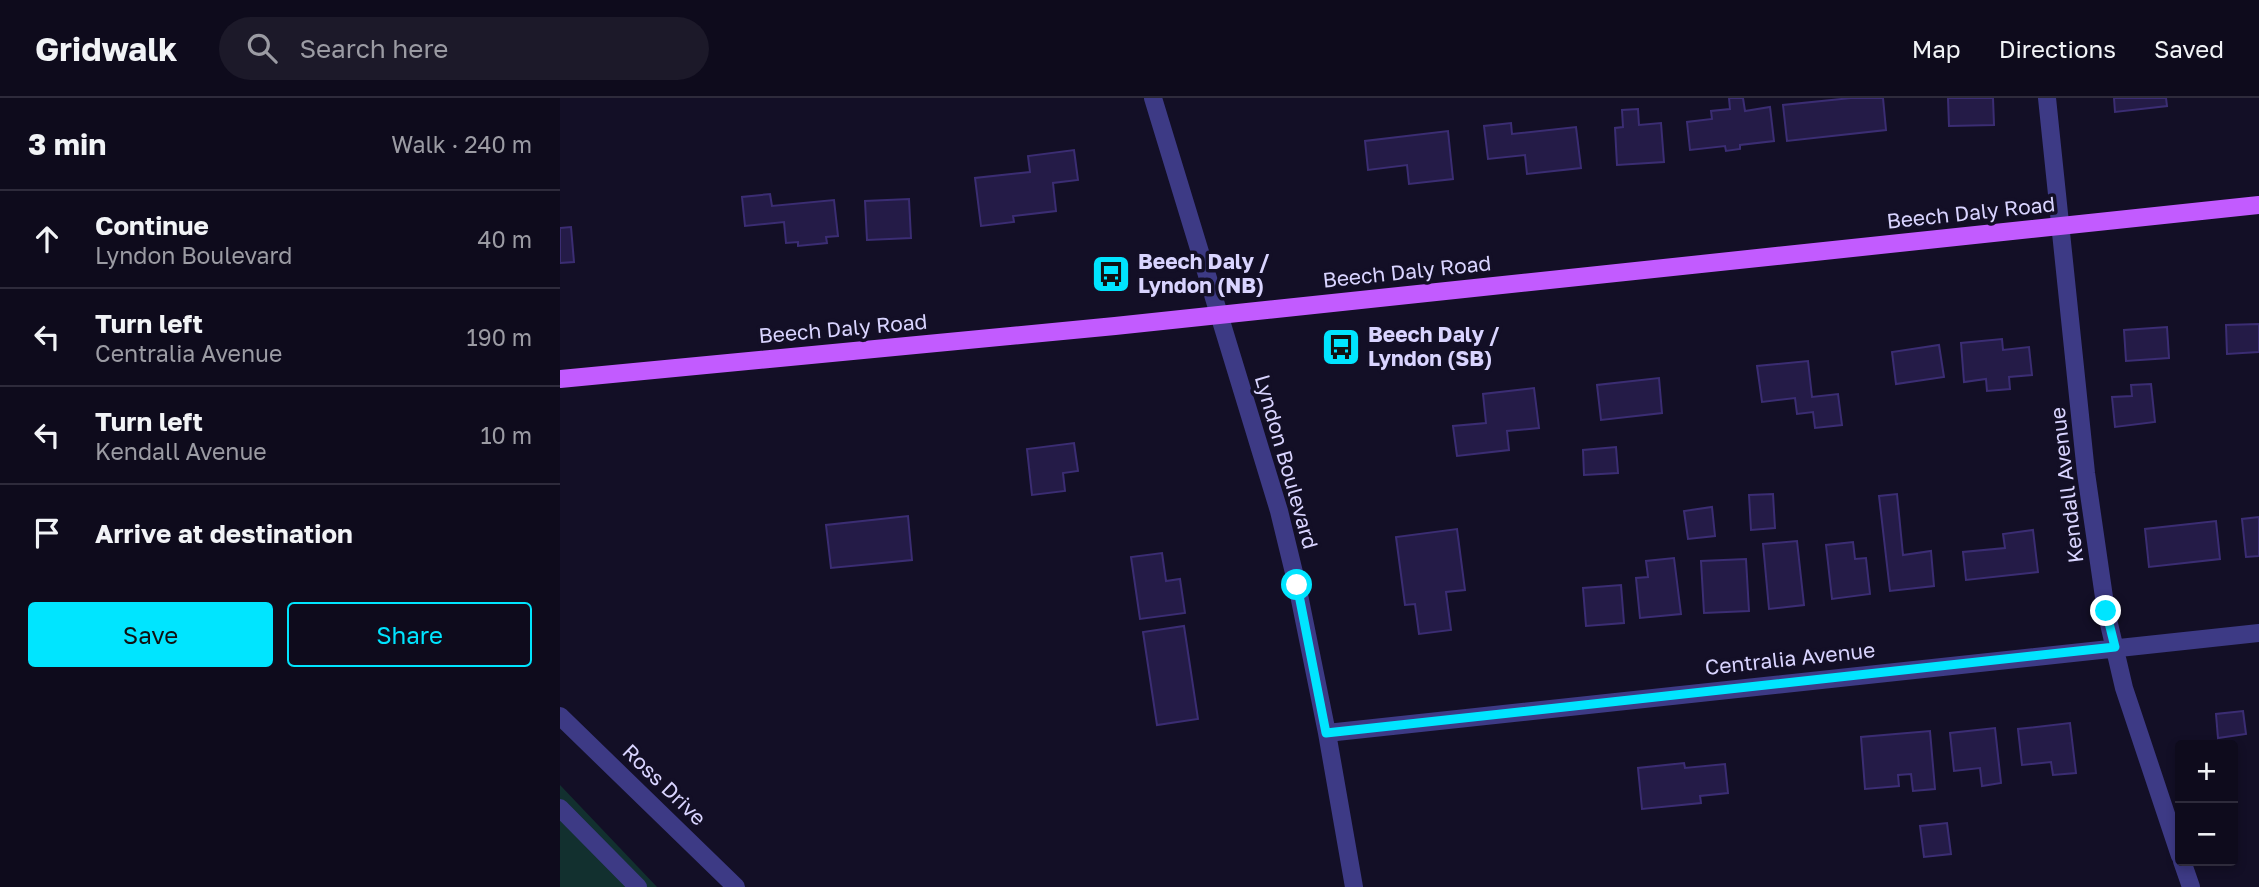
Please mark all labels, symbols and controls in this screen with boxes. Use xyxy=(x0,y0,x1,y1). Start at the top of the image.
search box xyxy=(219,17,709,80)
text: Gridwalk xyxy=(35,29,177,68)
icon: search xyxy=(243,29,281,67)
text: Search here xyxy=(299,33,448,64)
text: Map xyxy=(1912,34,1961,63)
text: Directions xyxy=(1999,34,2116,63)
text: Saved xyxy=(2154,34,2224,63)
text: 3 min xyxy=(28,126,106,162)
text: Walk · 240 m xyxy=(391,130,532,158)
street label: Beech Daly Road xyxy=(1885,190,2056,234)
text: Continue xyxy=(95,210,209,241)
icon: ahead xyxy=(28,220,66,258)
text: 40 m xyxy=(478,225,532,253)
text: Lyndon Boulevard xyxy=(95,241,292,269)
place label: Beech Daly / Lyndon (NB) xyxy=(1138,248,1269,298)
street label: Beech Daly Road xyxy=(1321,249,1492,293)
bus stop icon: Beech Daly / Lyndon (NB) xyxy=(1090,253,1132,295)
text: Turn left xyxy=(95,308,203,339)
street label: Beech Daly Road xyxy=(757,308,928,348)
icon: left xyxy=(28,318,66,356)
place label: Beech Daly / Lyndon (SB) xyxy=(1368,321,1499,371)
text: 190 m xyxy=(467,323,532,351)
bus stop icon: Beech Daly / Lyndon (SB) xyxy=(1320,326,1362,368)
text: Centralia Avenue xyxy=(95,339,282,367)
street label: Lyndon Boulevard xyxy=(1250,372,1324,552)
text: Turn left xyxy=(95,406,203,437)
street label: Kendall Avenue xyxy=(2044,406,2088,565)
icon: left xyxy=(28,416,66,454)
text: 10 m xyxy=(480,421,532,449)
text: Kendall Avenue xyxy=(95,437,267,465)
icon: arrive xyxy=(28,514,66,552)
text: Arrive at destination xyxy=(95,518,353,549)
route start xyxy=(1281,569,1312,600)
route end xyxy=(2090,595,2121,626)
button: Save xyxy=(28,602,273,667)
button: Share xyxy=(287,602,532,667)
street label: Centralia Avenue xyxy=(1703,636,1876,680)
street label: Ross Drive xyxy=(617,738,712,831)
map controls xyxy=(2175,740,2238,866)
button: + xyxy=(2175,740,2238,803)
button: − xyxy=(2175,803,2238,866)

